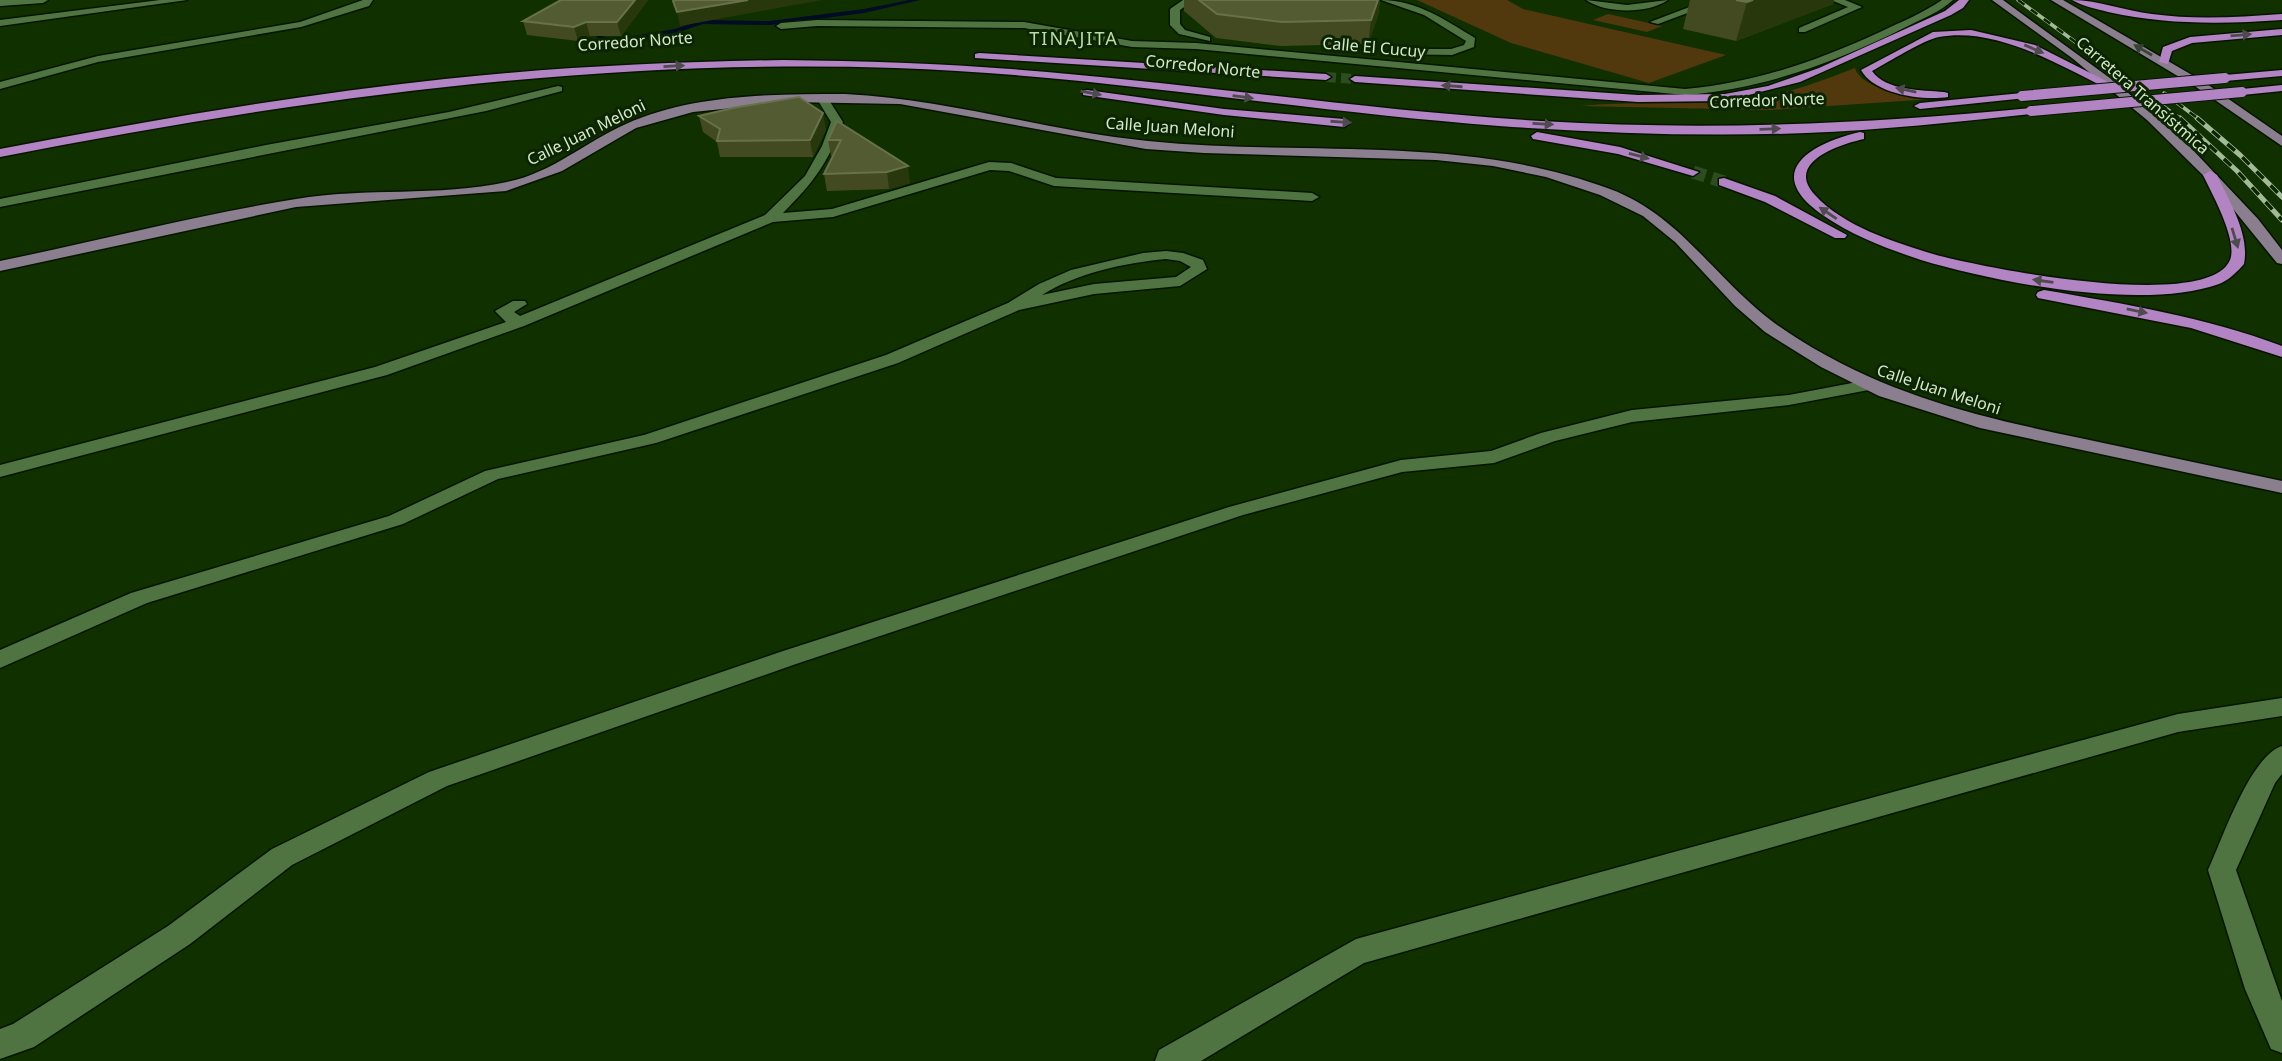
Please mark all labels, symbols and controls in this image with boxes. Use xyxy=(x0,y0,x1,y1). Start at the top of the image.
street label: Corredor Norte xyxy=(577,26,693,56)
district label: TINAJITA xyxy=(1029,26,1119,50)
one-way arrow xyxy=(2230,29,2252,40)
street label: Carretera Transístmica xyxy=(2072,31,2214,159)
street label: Calle El Cucuy xyxy=(1322,32,1427,63)
one-way arrow xyxy=(2023,43,2044,54)
one-way arrow xyxy=(2134,44,2153,57)
street label: Corredor Norte xyxy=(1145,49,1261,83)
one-way arrow xyxy=(663,60,685,71)
one-way arrow xyxy=(1441,80,1463,91)
one-way arrow xyxy=(1895,85,1917,96)
street label: Corredor Norte xyxy=(1709,87,1825,113)
one-way arrow xyxy=(1080,88,1102,99)
one-way arrow xyxy=(1232,91,1254,102)
street label: Calle Juan Meloni xyxy=(523,94,649,170)
street label: Calle Juan Meloni xyxy=(1105,112,1235,142)
one-way arrow xyxy=(1330,117,1352,128)
one-way arrow xyxy=(1532,119,1554,130)
one-way arrow xyxy=(1759,124,1781,135)
one-way arrow xyxy=(1628,151,1650,162)
one-way arrow xyxy=(1819,207,1838,220)
one-way arrow xyxy=(2231,228,2241,249)
one-way arrow xyxy=(2032,276,2054,287)
one-way arrow xyxy=(2126,306,2148,317)
street label: Calle Juan Meloni xyxy=(1874,359,2004,419)

